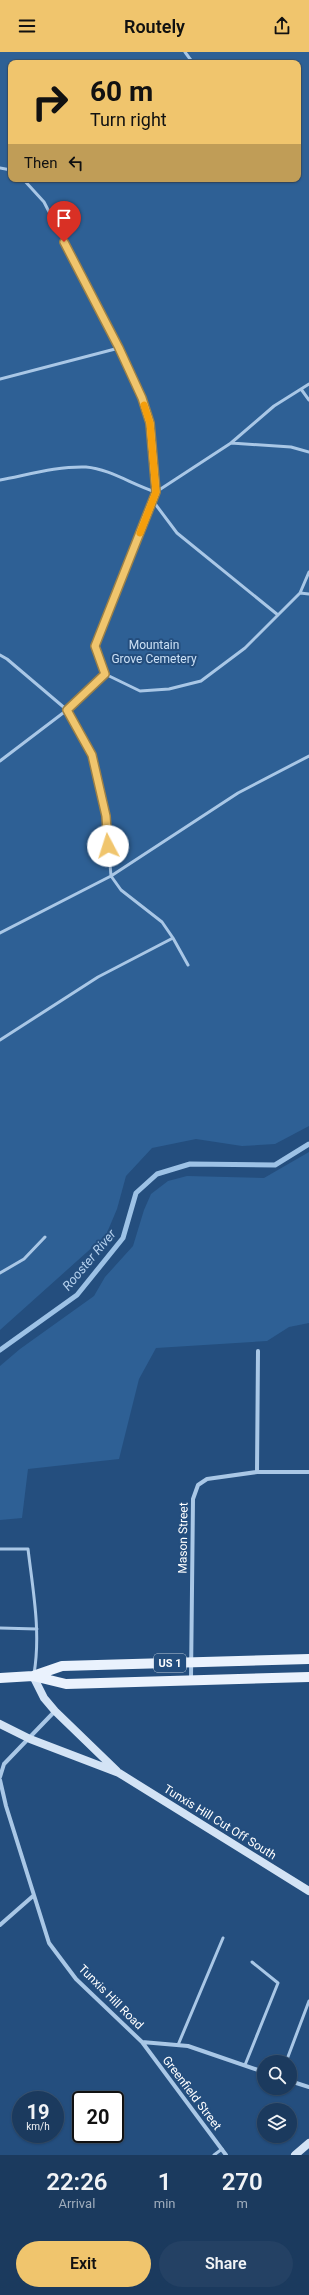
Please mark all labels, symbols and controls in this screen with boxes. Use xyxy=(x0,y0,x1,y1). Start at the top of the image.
icon: menu xyxy=(16,15,38,37)
icon: share xyxy=(271,15,293,37)
text: Routely xyxy=(124,16,185,37)
text: 60 m xyxy=(90,75,153,108)
icon: right xyxy=(24,76,76,128)
text: Turn right xyxy=(90,109,167,130)
icon: left xyxy=(65,152,87,174)
text: Then xyxy=(24,154,57,172)
pin xyxy=(47,201,81,242)
icon: arrive xyxy=(53,207,75,229)
park label: Mountain Grove Cemetery xyxy=(111,638,197,666)
position arrow xyxy=(87,825,129,867)
water label: Rooster River xyxy=(59,1226,119,1293)
street label: Mason Street xyxy=(175,1502,191,1574)
road number: US 1 xyxy=(154,1654,186,1672)
street label: Tunxis Hill Cut Off South xyxy=(161,1782,279,1862)
street label: Tunxis Hill Road xyxy=(76,1962,146,2032)
street label: Greenfield Street xyxy=(160,2053,224,2133)
map controls xyxy=(257,2055,297,2143)
button: search xyxy=(257,2055,297,2095)
speed limit sign: 20 xyxy=(72,2091,124,2143)
text: 19 xyxy=(27,2100,49,2124)
button: layers xyxy=(257,2103,297,2143)
text: km/h xyxy=(26,2121,50,2132)
text: 22:26 xyxy=(46,2168,108,2196)
text: 1 xyxy=(158,2168,171,2196)
text: 270 xyxy=(222,2168,263,2196)
text: Arrival xyxy=(58,2196,95,2211)
text: min xyxy=(154,2196,175,2211)
text: m xyxy=(237,2196,248,2211)
button: Exit xyxy=(16,2241,151,2287)
button: Share xyxy=(159,2241,293,2287)

